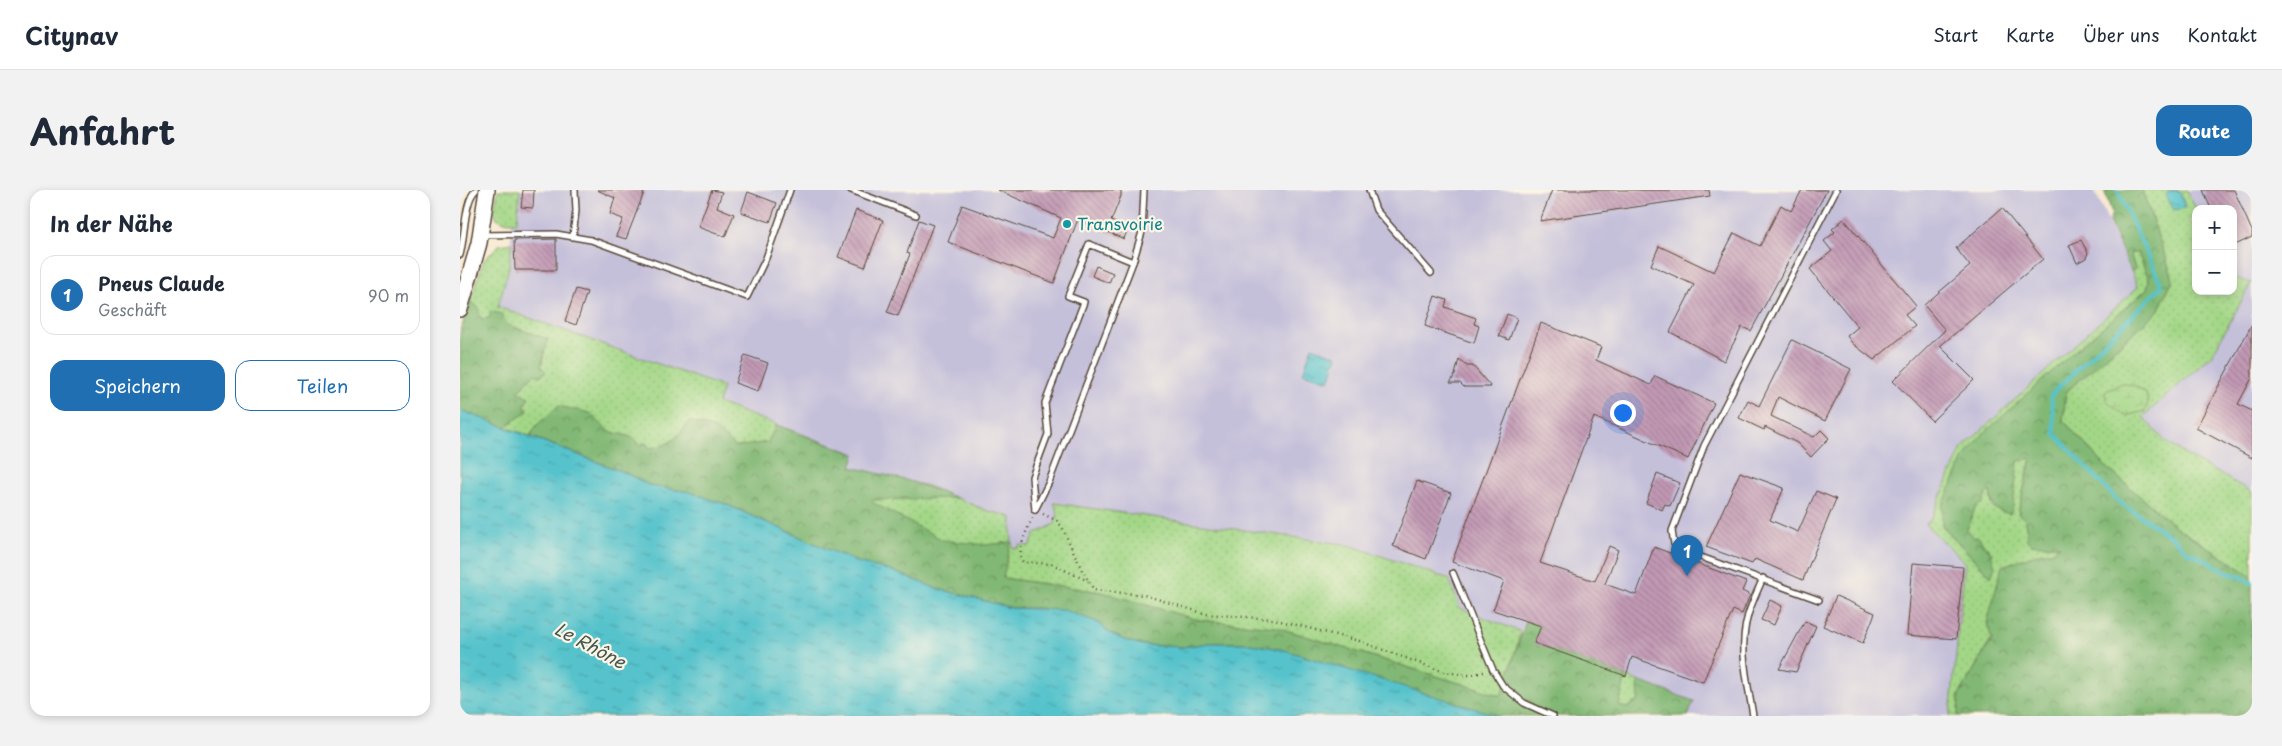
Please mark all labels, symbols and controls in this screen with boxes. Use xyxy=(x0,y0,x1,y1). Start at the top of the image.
text: Citynav xyxy=(25,17,118,53)
text: Start xyxy=(1933,21,1978,48)
text: Karte xyxy=(2006,21,2055,48)
text: Über uns xyxy=(2083,21,2159,48)
text: Kontakt xyxy=(2187,21,2257,48)
text: Anfahrt xyxy=(30,104,175,157)
button: Route xyxy=(2156,105,2252,156)
map controls xyxy=(2192,205,2237,295)
button: + xyxy=(2192,205,2237,250)
text: In der Nähe xyxy=(50,207,172,239)
place label: Transvoirie xyxy=(1077,211,1163,235)
marker: Transvoirie xyxy=(1061,218,1073,230)
button: − xyxy=(2192,250,2237,295)
text: Pneus Claude xyxy=(98,269,225,297)
text: 1 xyxy=(63,283,71,307)
text: 90 m xyxy=(368,283,409,307)
text: Geschäft xyxy=(98,297,167,321)
button: Speichern xyxy=(50,360,225,411)
button: Teilen xyxy=(235,360,410,411)
your location xyxy=(1610,400,1636,426)
pin: 1 xyxy=(1671,535,1703,576)
water label: Le Rhône xyxy=(550,615,632,675)

